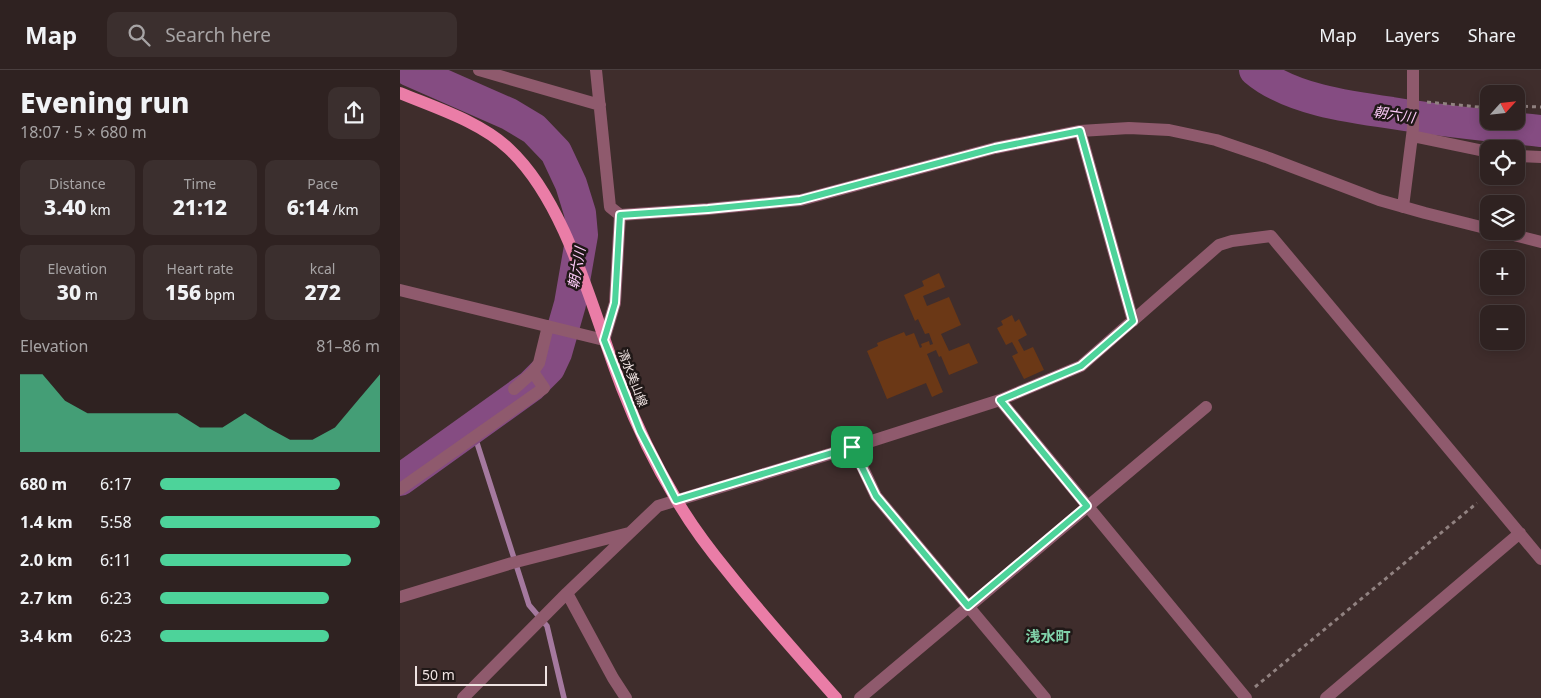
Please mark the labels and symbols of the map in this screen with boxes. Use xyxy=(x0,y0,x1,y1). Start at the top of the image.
north arrow xyxy=(1480,85,1525,130)
water label: 朝六川 xyxy=(1372,101,1418,127)
water label: 朝六川 xyxy=(563,244,589,290)
street label: 清水美山線 xyxy=(614,347,652,409)
pin xyxy=(831,426,873,468)
district label: 浅水町 xyxy=(1025,626,1071,646)
scale bar xyxy=(415,663,548,686)

